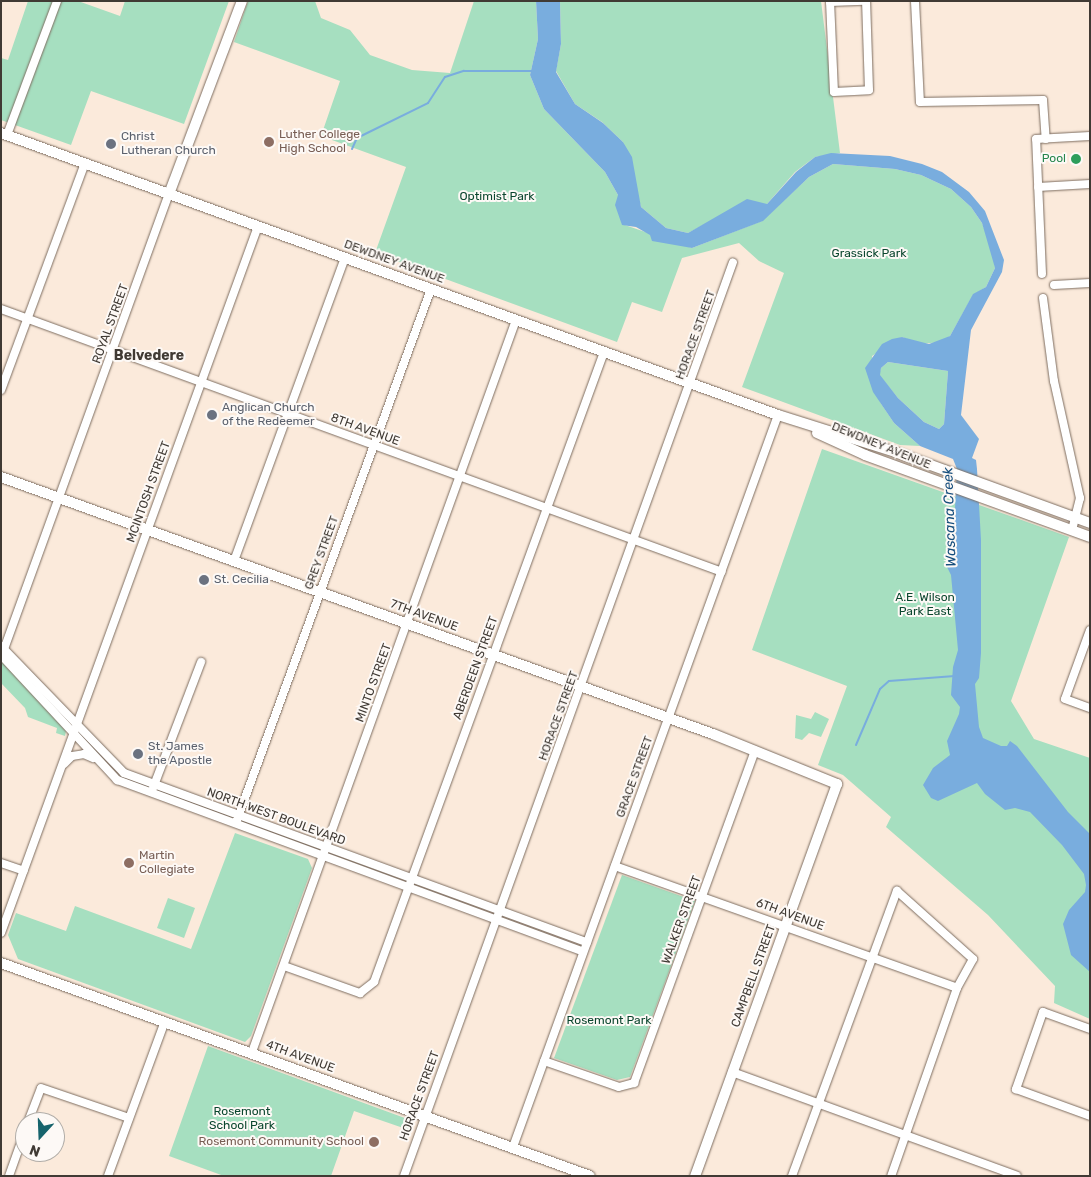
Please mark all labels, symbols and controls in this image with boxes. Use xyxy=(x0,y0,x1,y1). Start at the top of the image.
place label: Luther College High School xyxy=(279,128,360,156)
place label: Christ Lutheran Church xyxy=(121,130,216,158)
marker: Luther College High School xyxy=(263,136,275,148)
marker: Christ Lutheran Church xyxy=(105,138,117,150)
place label: Pool xyxy=(1042,152,1066,166)
marker: Pool xyxy=(1070,153,1082,165)
park label: Optimist Park xyxy=(459,190,535,204)
street label: DEWDNEY AVENUE xyxy=(342,237,446,287)
park label: Grassick Park xyxy=(831,247,907,261)
street label: ROYAL STREET xyxy=(90,282,132,366)
street label: HORACE STREET xyxy=(673,288,719,382)
district label: Belvedere xyxy=(114,348,184,364)
place label: Anglican Church of the Redeemer xyxy=(222,401,315,429)
marker: Anglican Church of the Redeemer xyxy=(206,409,218,421)
street label: 8TH AVENUE xyxy=(328,411,402,449)
street label: DEWDNEY AVENUE xyxy=(829,419,933,473)
street label: MCINTOSH STREET xyxy=(124,439,174,545)
water label: Wascana Creek xyxy=(940,467,960,567)
street label: GREY STREET xyxy=(302,514,342,592)
place label: St. Cecilia xyxy=(214,573,269,587)
marker: St. Cecilia xyxy=(198,574,210,586)
park label: A.E. Wilson Park East xyxy=(895,591,955,619)
street label: 7TH AVENUE xyxy=(388,597,460,635)
street label: ABERDEEN STREET xyxy=(451,614,501,722)
street label: MINTO STREET xyxy=(353,642,395,724)
street label: HORACE STREET xyxy=(536,669,582,763)
street label: GRACE STREET xyxy=(614,734,656,820)
place label: St. James the Apostle xyxy=(148,740,212,768)
marker: St. James the Apostle xyxy=(132,748,144,760)
street label: NORTH WEST BOULEVARD xyxy=(205,785,347,849)
place label: Martin Collegiate xyxy=(139,849,194,877)
marker: Martin Collegiate xyxy=(123,857,135,869)
street label: WALKER STREET xyxy=(659,874,705,966)
street label: 6TH AVENUE xyxy=(754,896,826,934)
street label: CAMPBELL STREET xyxy=(729,923,779,1029)
park label: Rosemont Park xyxy=(567,1014,651,1028)
street label: 4TH AVENUE xyxy=(264,1038,336,1076)
street label: HORACE STREET xyxy=(397,1049,443,1143)
park label: Rosemont School Park xyxy=(209,1105,275,1133)
north arrow xyxy=(15,1112,65,1162)
place label: Rosemont Community School xyxy=(198,1135,364,1149)
marker: Rosemont Community School xyxy=(368,1136,380,1148)
text: N xyxy=(27,1141,43,1160)

